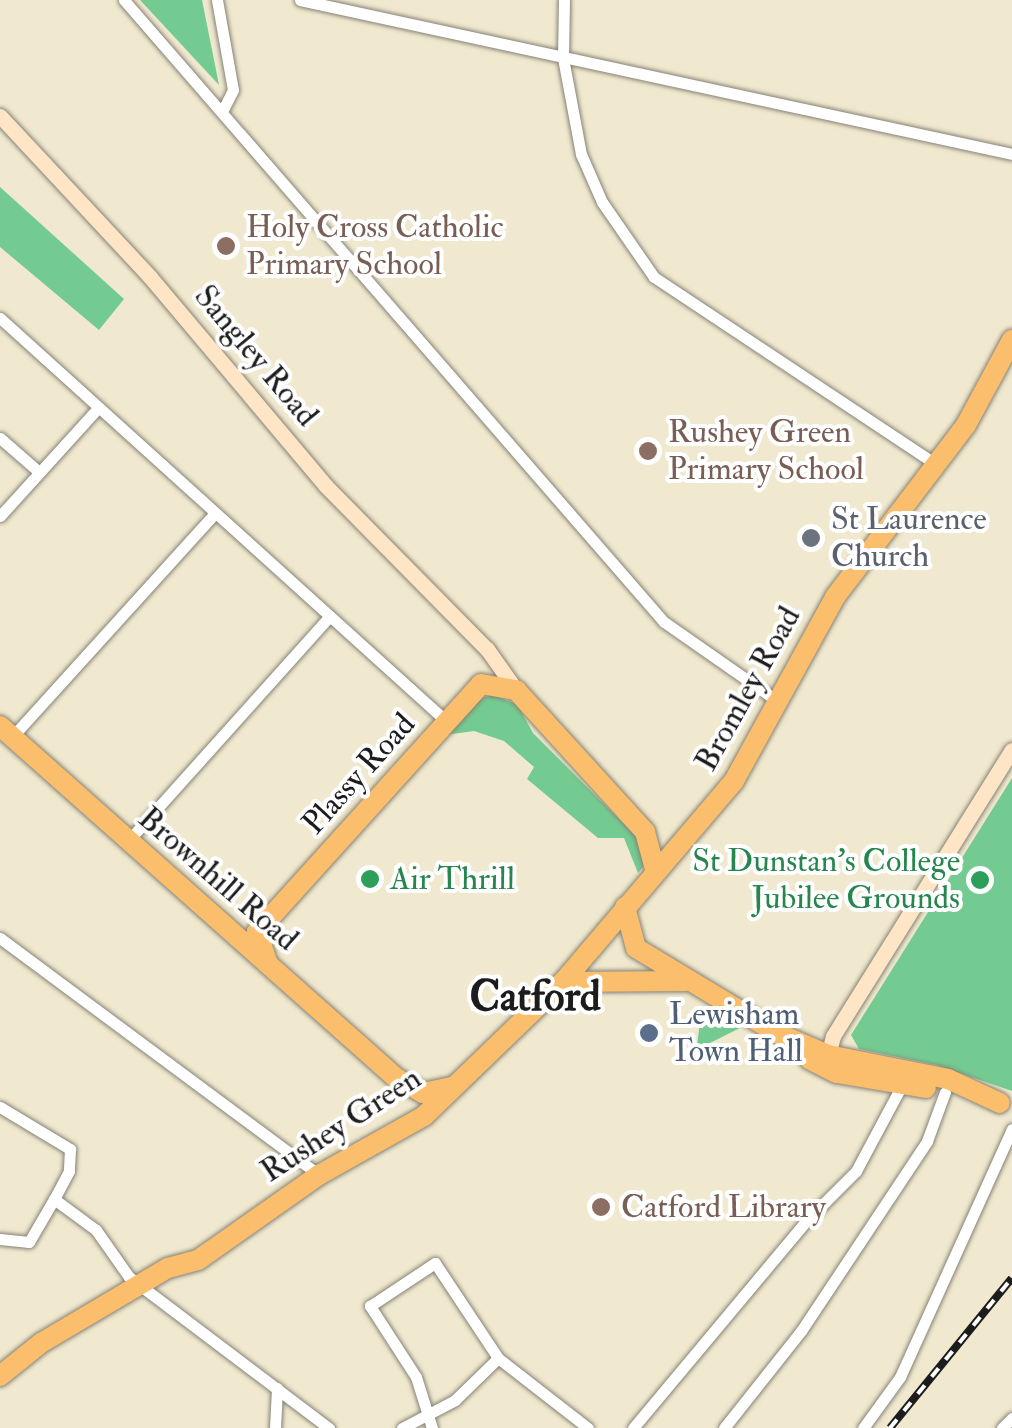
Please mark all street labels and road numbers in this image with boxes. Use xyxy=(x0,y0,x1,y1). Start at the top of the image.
street label: Sangley Road xyxy=(186,278,326,434)
street label: Bromley Road xyxy=(687,600,809,778)
street label: Plassy Road xyxy=(295,706,423,842)
street label: Brownhill Road xyxy=(130,799,306,959)
street label: Rushey Green xyxy=(254,1059,428,1191)

